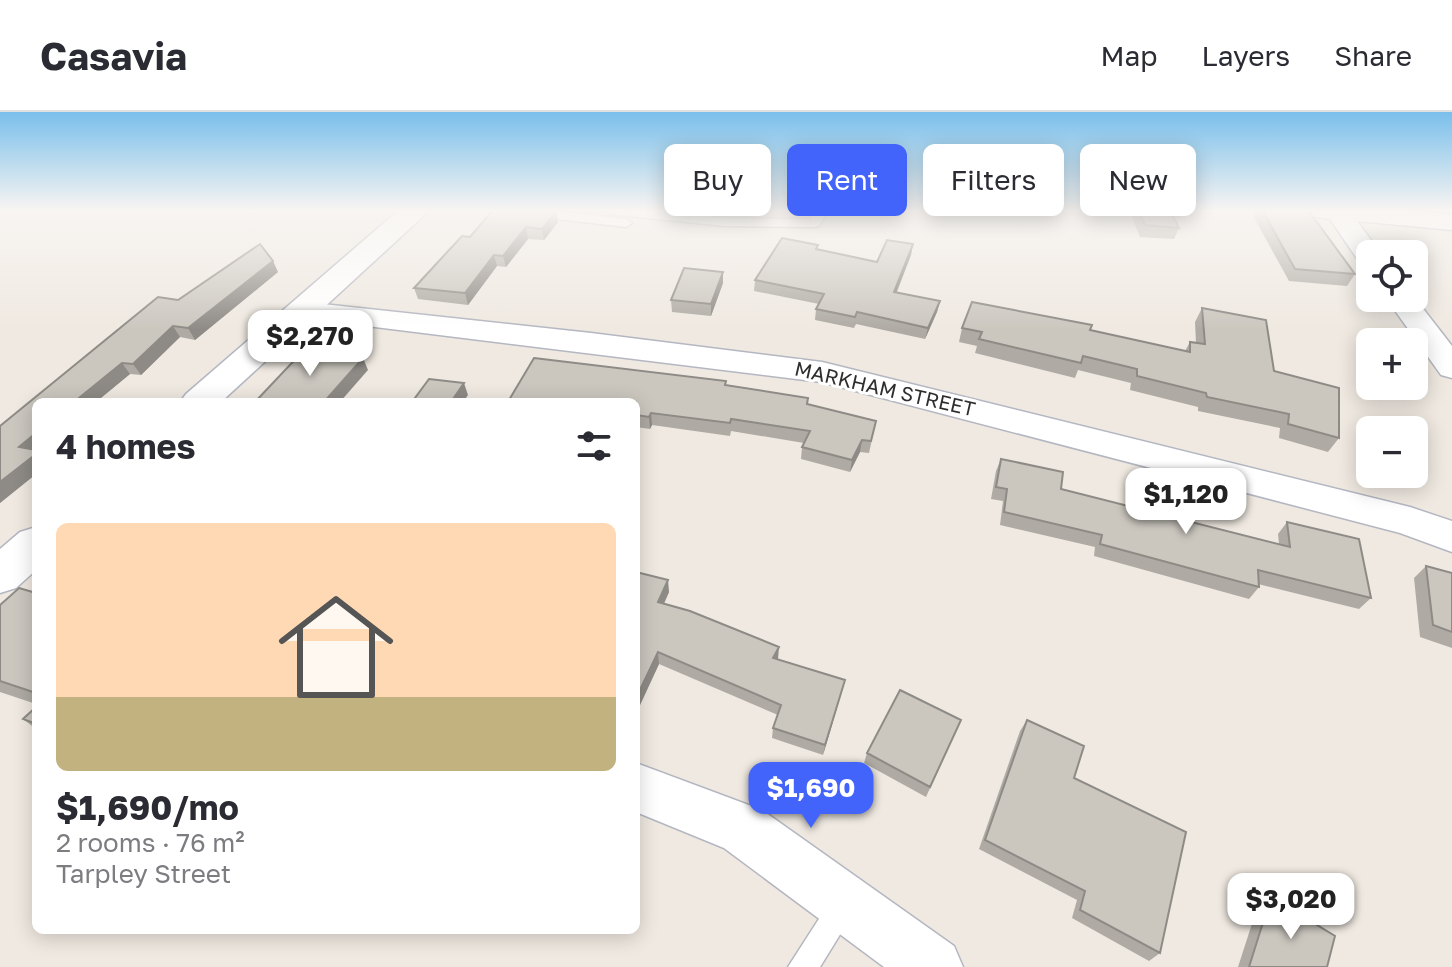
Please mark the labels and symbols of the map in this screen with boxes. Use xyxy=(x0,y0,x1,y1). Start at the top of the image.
pin: $2,270 xyxy=(245,310,375,378)
street label: MARKHAM STREET xyxy=(793,356,978,420)
pin: $1,120 xyxy=(1121,468,1251,536)
pin: $1,690 xyxy=(746,762,876,830)
pin: $3,020 xyxy=(1226,873,1356,941)

